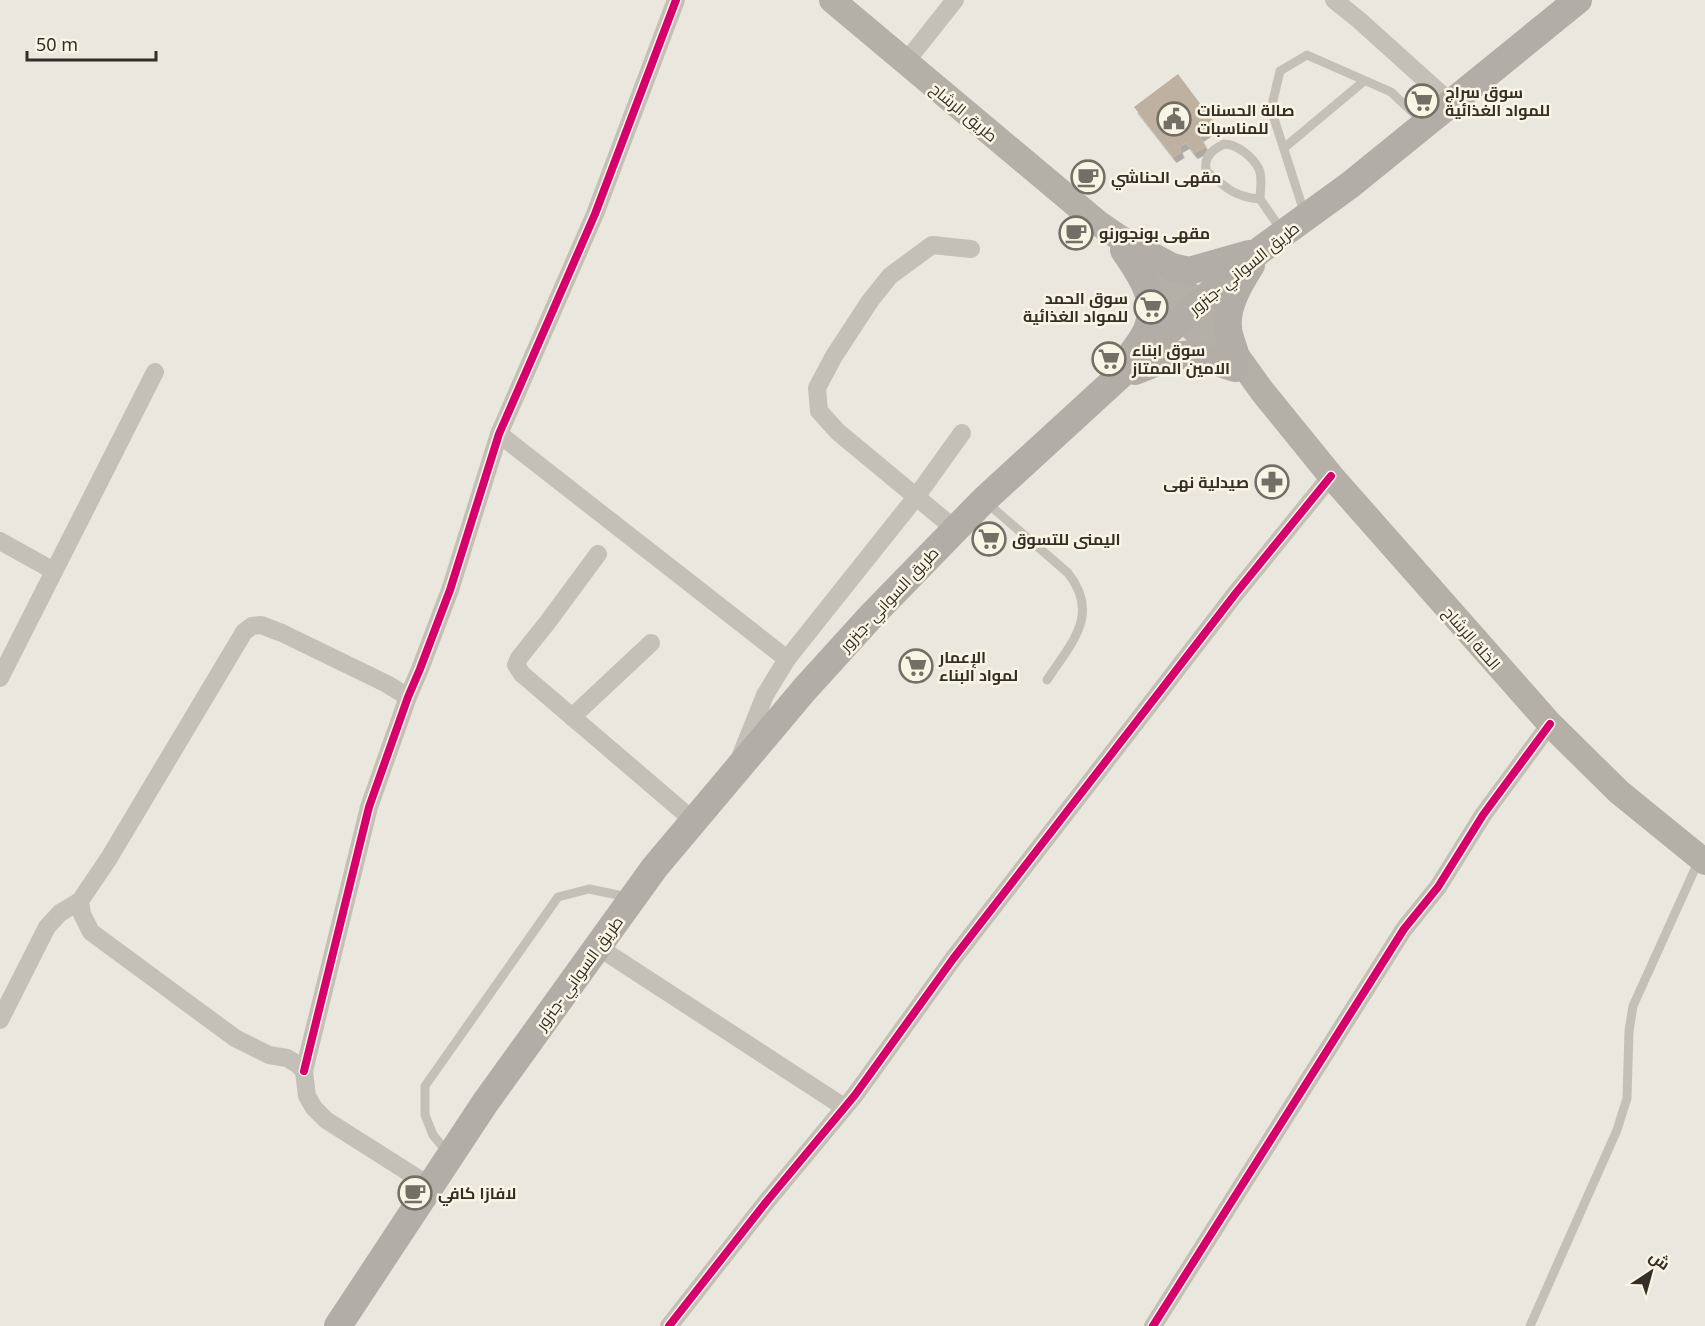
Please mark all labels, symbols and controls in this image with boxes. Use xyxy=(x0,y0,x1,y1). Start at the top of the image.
scale bar xyxy=(27,24,156,62)
text: 50 m xyxy=(36,32,78,56)
street label: طريق الرشاح xyxy=(925,77,1002,147)
place label: سوق سراج للمواد الغذائية xyxy=(1445,81,1550,121)
supermarket icon: سوق سراج للمواد الغذائية xyxy=(1404,83,1440,119)
place label: صالة الحسنات للمناسبات xyxy=(1197,99,1295,139)
public building icon: صالة الحسنات للمناسبات xyxy=(1156,101,1192,137)
cafe icon: مقهى الحناشي xyxy=(1070,159,1106,195)
place label: مقهى الحناشي xyxy=(1111,166,1221,190)
cafe icon: مقهى بونجورنو xyxy=(1058,215,1094,251)
street label: طريق السواني -جنزور xyxy=(1184,217,1306,322)
place label: مقهى بونجورنو xyxy=(1099,222,1210,244)
place label: سوق الحمد للمواد الغذائية xyxy=(1023,287,1128,327)
supermarket icon: سوق الحمد للمواد الغذائية xyxy=(1133,289,1169,325)
place label: سوق ابناء الامين الممتاز xyxy=(1131,339,1230,379)
supermarket icon: سوق ابناء الامين الممتاز xyxy=(1091,341,1127,377)
pharmacy icon: صيدلية نهى xyxy=(1254,464,1290,500)
place label: صيدلية نهى xyxy=(1163,471,1249,493)
supermarket icon: اليمنى للتسوق xyxy=(971,521,1007,557)
place label: اليمنى للتسوق xyxy=(1012,528,1121,550)
street label: طريق السواني -جنزور xyxy=(834,542,946,659)
street label: الخلة الرشاح xyxy=(1438,602,1506,675)
place label: الإعمار لمواد البناء xyxy=(938,646,1018,686)
supermarket icon: الإعمار لمواد البناء xyxy=(898,648,934,684)
street label: طريق السواني -جنزور xyxy=(530,912,630,1037)
cafe icon: لافازا كافي xyxy=(397,1175,433,1211)
place label: لافازا كافي xyxy=(438,1182,516,1206)
north arrow xyxy=(1621,1242,1681,1302)
text: ش xyxy=(1645,1245,1675,1275)

